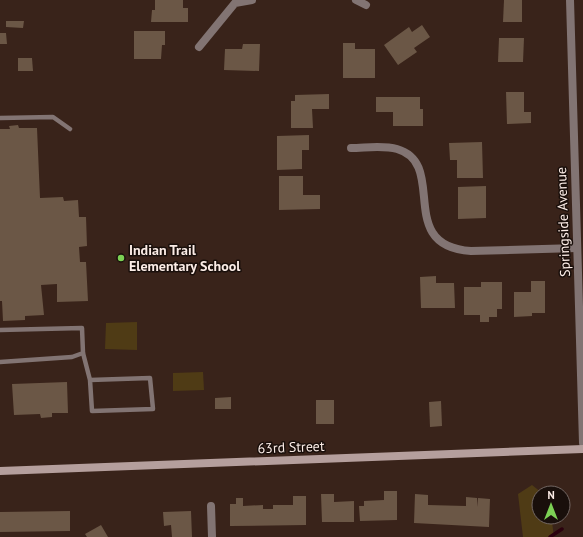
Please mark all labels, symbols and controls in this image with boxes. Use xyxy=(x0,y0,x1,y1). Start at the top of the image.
street label: Springside Avenue xyxy=(552,167,574,277)
place label: Indian Trail Elementary School xyxy=(129,241,241,275)
marker: Indian Trail Elementary School xyxy=(116,253,126,263)
street label: 63rd Street xyxy=(257,437,325,457)
north arrow xyxy=(531,485,571,525)
text: N xyxy=(547,488,555,502)

